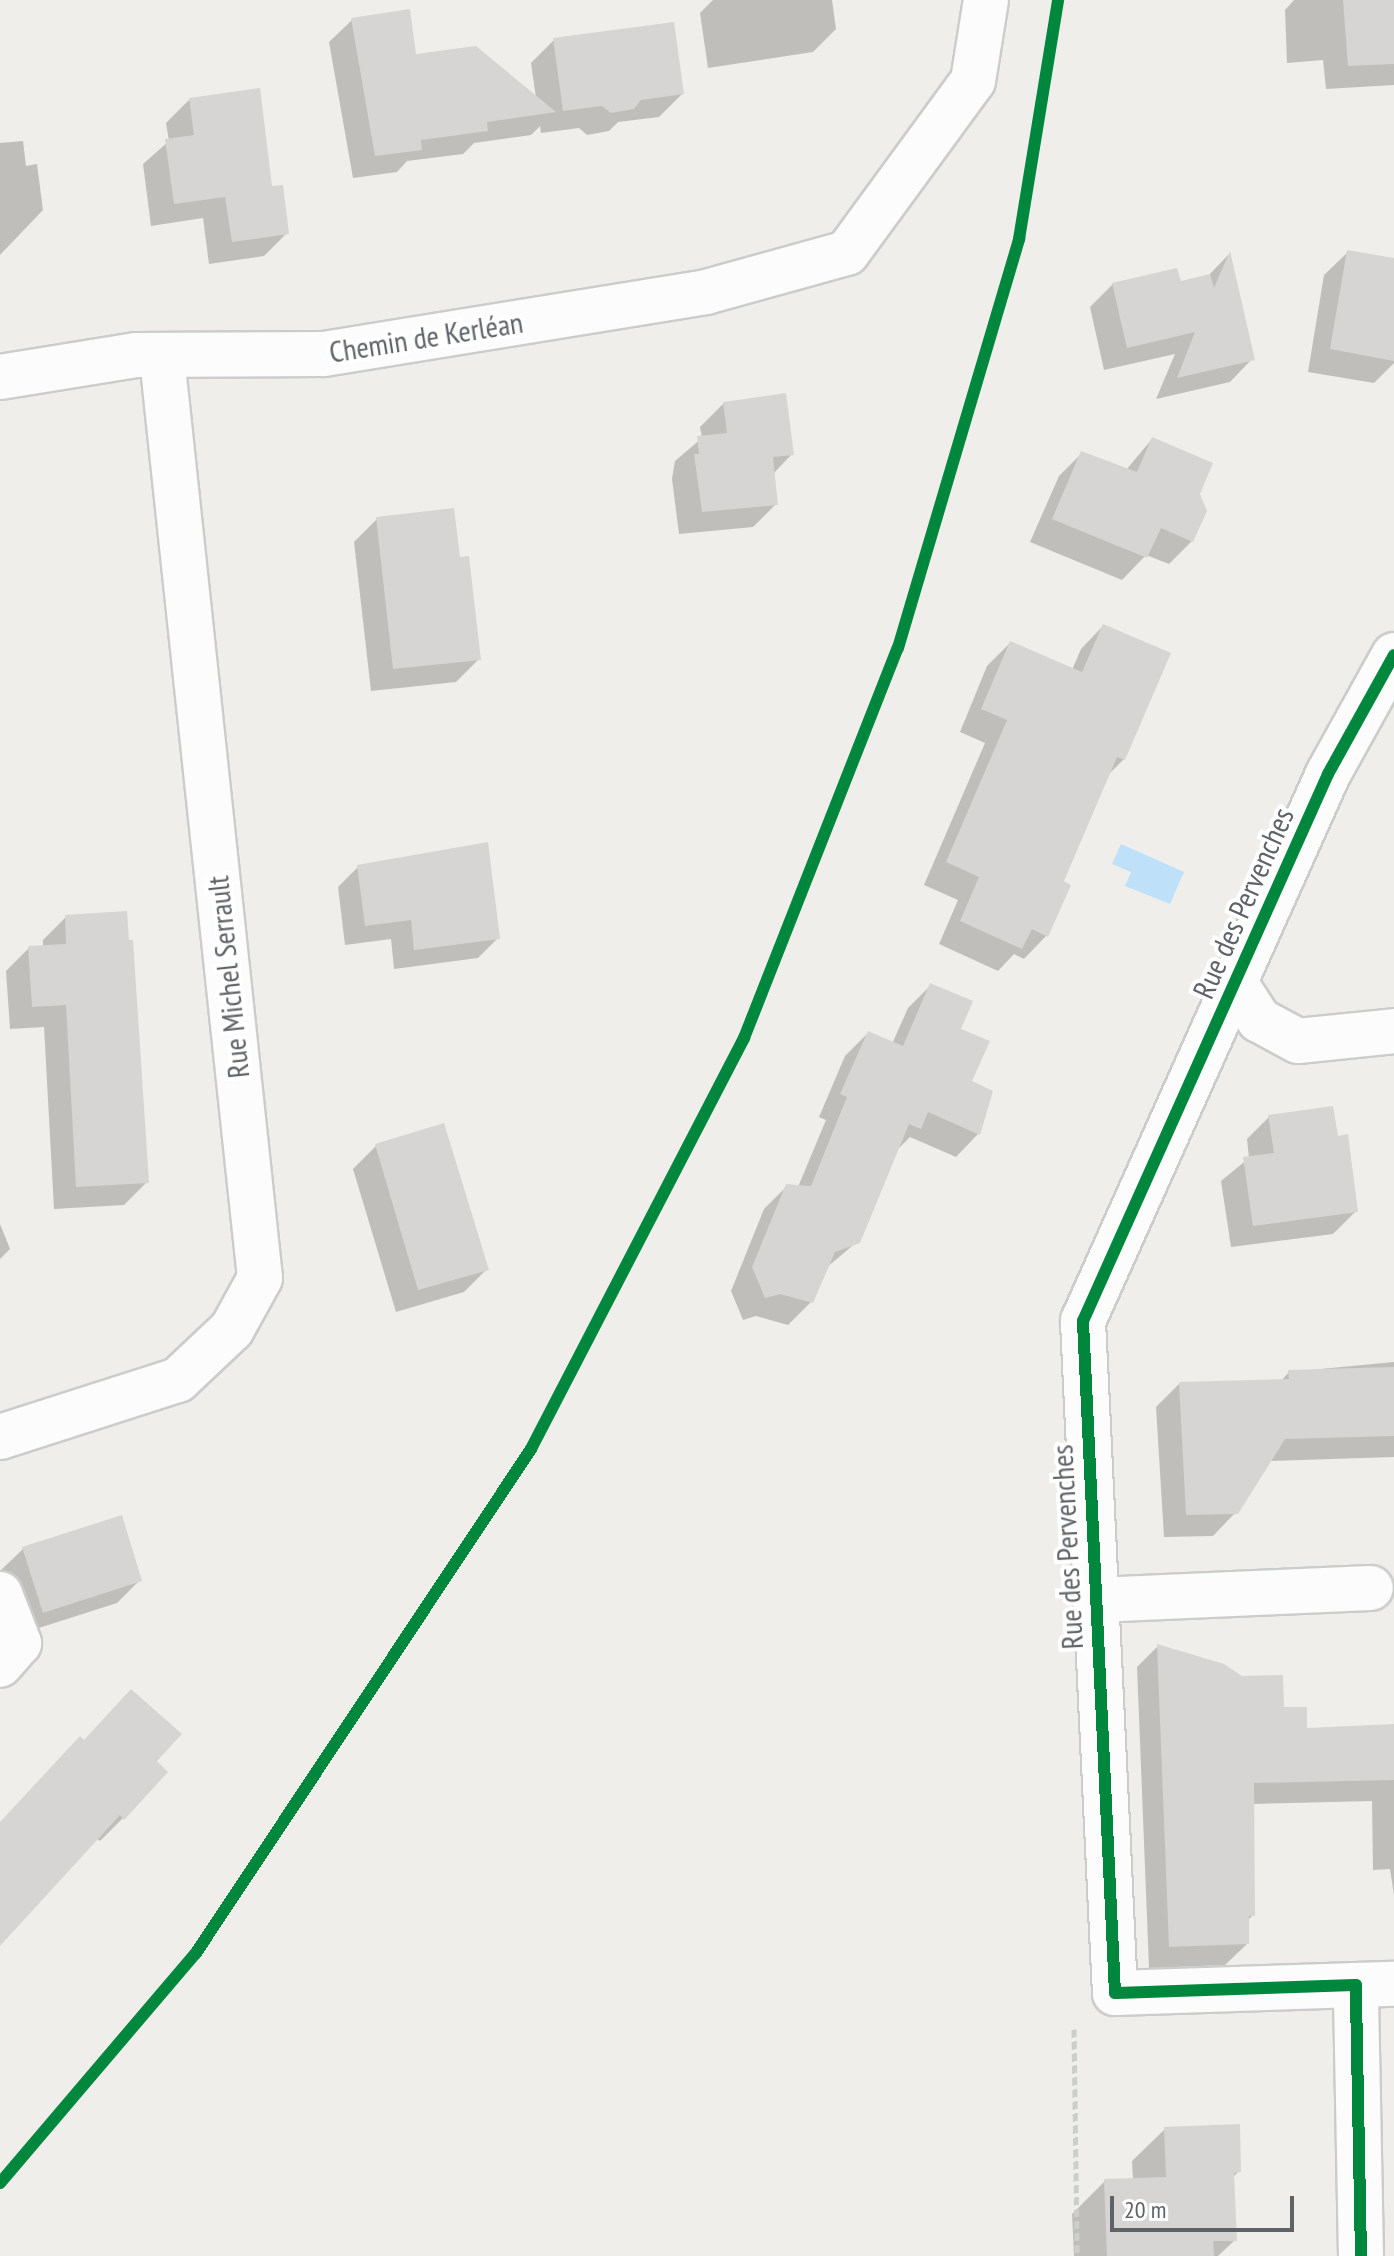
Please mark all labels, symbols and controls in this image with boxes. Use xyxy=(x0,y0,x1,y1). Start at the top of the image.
street label: Chemin de Kerléan xyxy=(327,304,525,370)
street label: Rue des Pervenches xyxy=(1185,802,1301,1004)
street label: Rue Michel Serrault xyxy=(199,874,257,1080)
street label: Rue des Pervenches xyxy=(1044,1444,1090,1650)
scale bar xyxy=(1114,2180,1298,2230)
text: 20 m xyxy=(1124,2194,1166,2225)

